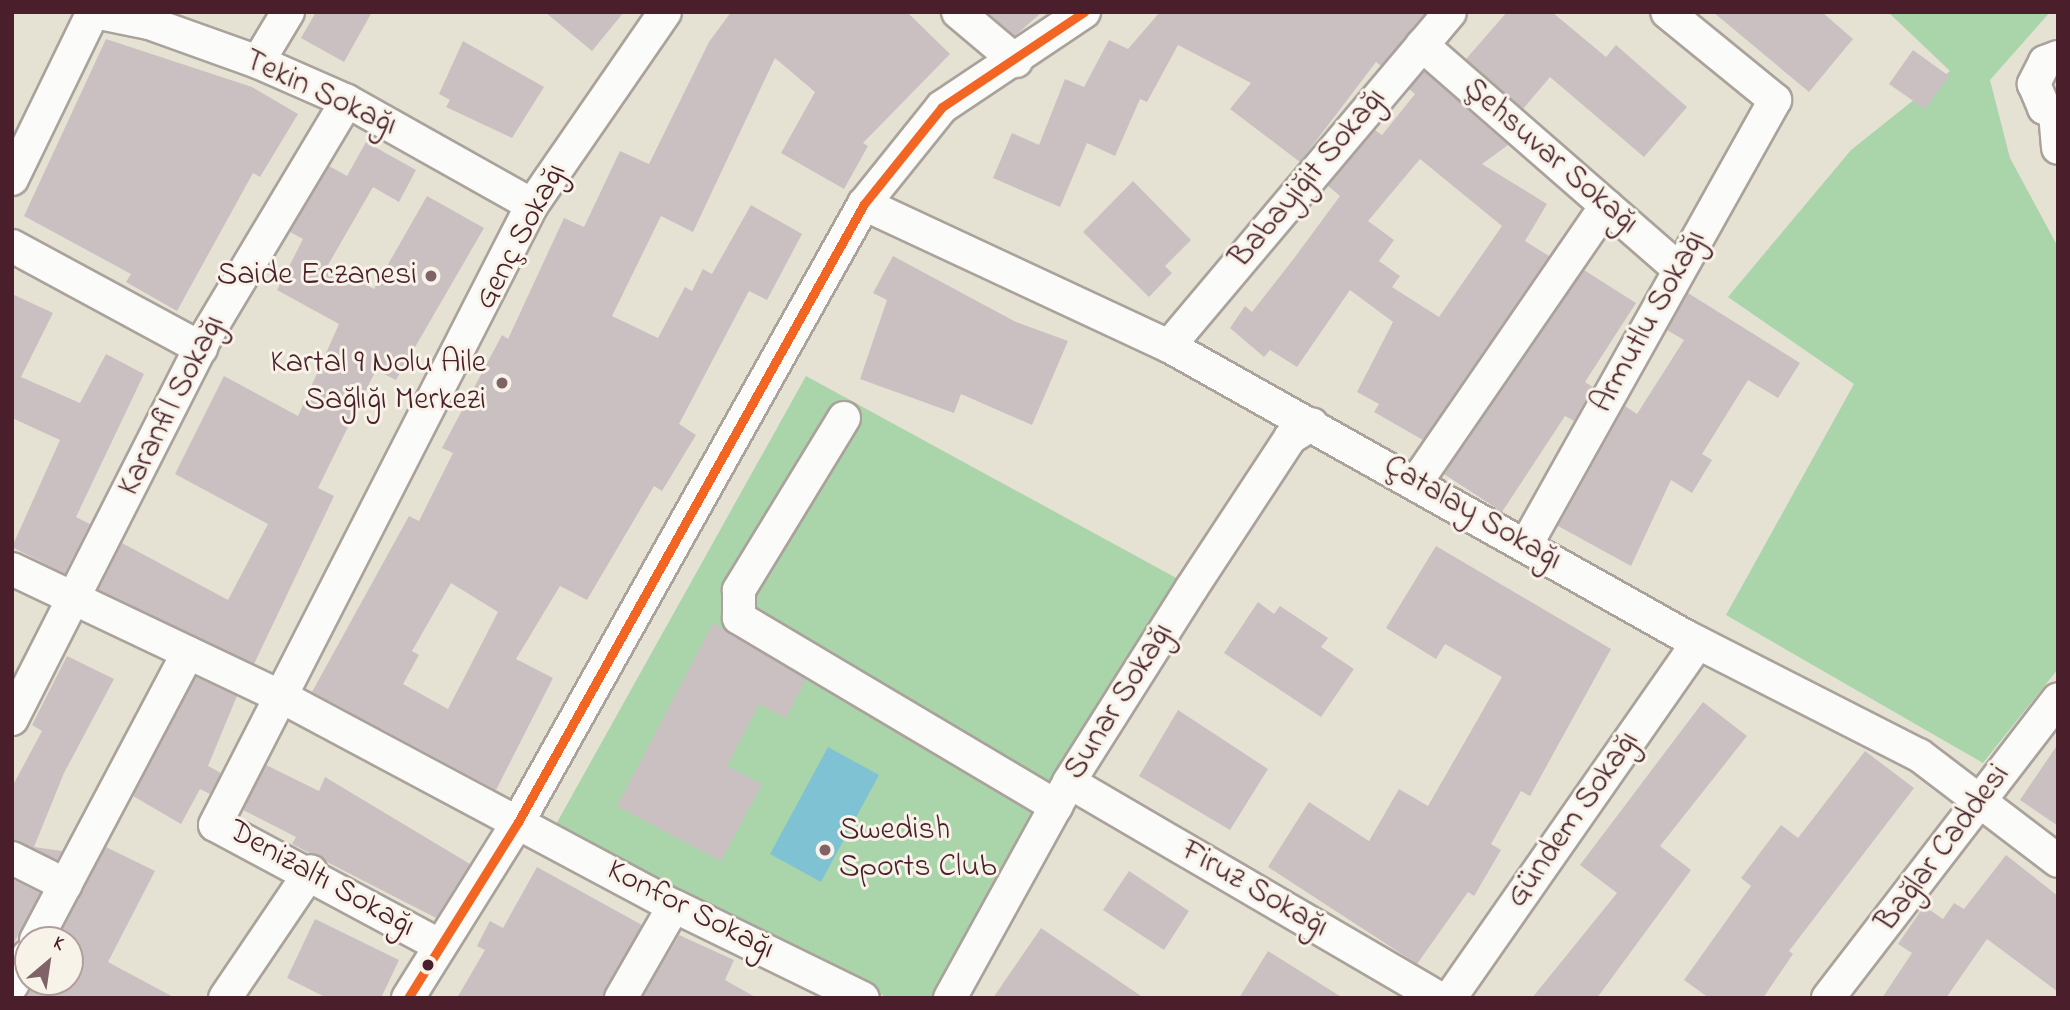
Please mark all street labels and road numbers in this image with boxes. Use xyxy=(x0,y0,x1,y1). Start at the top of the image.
street label: Tekin Sokağı xyxy=(238,42,402,146)
street label: Şehsuvar Sokağı xyxy=(1454,70,1646,244)
street label: Babayiğit Sokağı xyxy=(1223,81,1395,277)
street label: Genç Sokağı xyxy=(467,157,577,317)
street label: Armutlu Sokağı xyxy=(1584,224,1716,420)
street label: Karanfil Sokağı xyxy=(111,309,235,503)
street label: Çatalay Sokağı xyxy=(1376,448,1568,580)
street label: Sunar Sokağı xyxy=(1057,617,1183,787)
street label: Gündem Sokağı xyxy=(1499,724,1649,916)
street label: Bağlar Caddesi xyxy=(1869,758,2019,940)
street label: Denizaltı Sokağı xyxy=(221,813,421,947)
street label: Firuz Sokağı xyxy=(1174,832,1334,948)
street label: Konfor Sokağı xyxy=(600,852,780,970)

